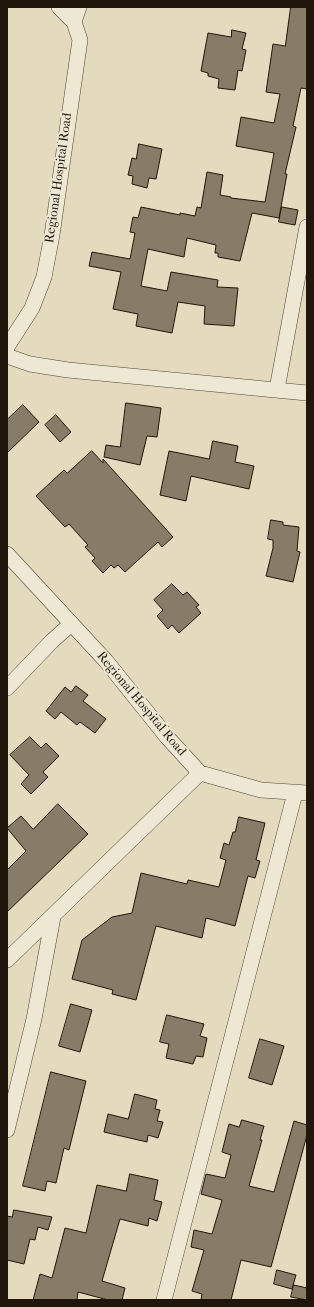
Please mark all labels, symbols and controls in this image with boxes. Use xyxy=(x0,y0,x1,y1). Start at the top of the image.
street label: Regional Hospital Road xyxy=(42,112,76,244)
street label: Regional Hospital Road xyxy=(93,649,189,759)

